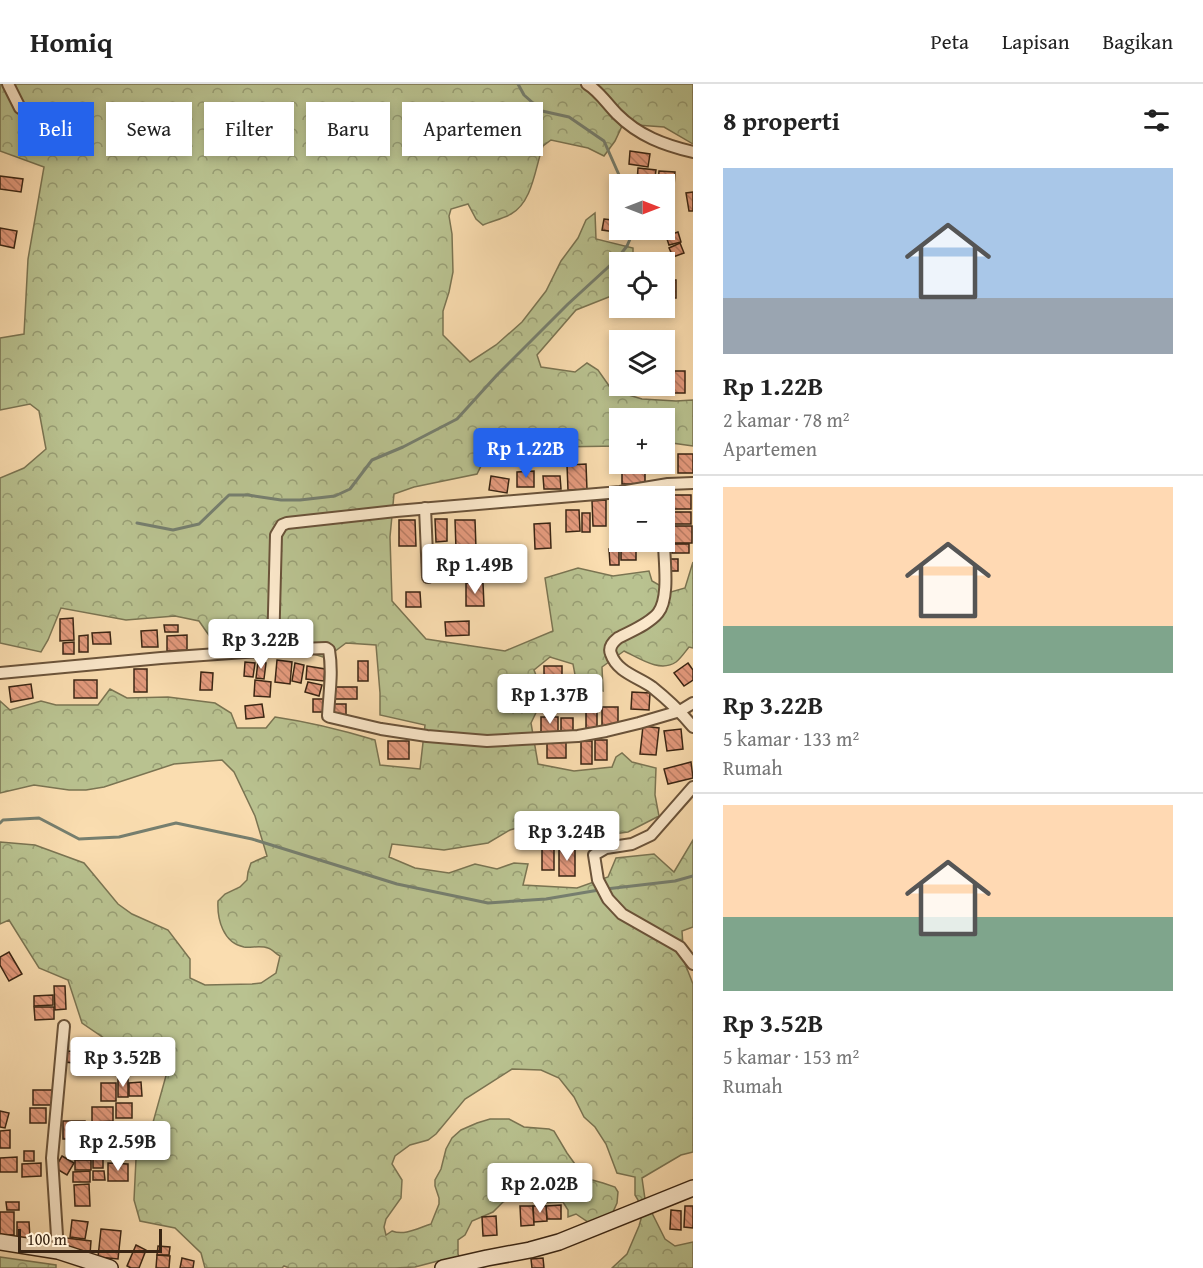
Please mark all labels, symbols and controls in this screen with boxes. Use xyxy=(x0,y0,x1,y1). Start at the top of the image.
text: Homiq xyxy=(30,21,113,62)
text: Peta xyxy=(931,26,969,57)
text: Lapisan xyxy=(1002,26,1069,57)
text: Bagikan xyxy=(1102,26,1173,57)
text: 8 properti xyxy=(723,101,840,140)
chip: Beli xyxy=(18,102,94,156)
chip: Sewa xyxy=(106,102,192,156)
chip: Filter xyxy=(204,102,294,156)
chip: Baru xyxy=(306,102,390,156)
chip: Apartemen xyxy=(402,102,543,156)
icon: filters xyxy=(1140,104,1173,137)
north arrow xyxy=(609,174,675,240)
map controls xyxy=(609,174,675,552)
icon: home xyxy=(894,207,1002,315)
button: locate xyxy=(609,252,675,318)
button: layers xyxy=(609,330,675,396)
text: Rp 1.22B xyxy=(723,366,823,405)
text: 2 kamar · 78 m² xyxy=(723,405,850,434)
button: + xyxy=(609,408,675,474)
pin: Rp 1.22B xyxy=(464,428,588,479)
text: Rp 1.22B xyxy=(487,433,565,462)
text: Apartemen xyxy=(723,434,817,463)
button: − xyxy=(609,486,675,552)
icon: home xyxy=(894,526,1002,634)
pin: Rp 1.49B xyxy=(413,544,537,595)
text: Rp 1.49B xyxy=(436,549,514,578)
pin: Rp 3.22B xyxy=(199,619,323,670)
text: Rp 3.22B xyxy=(222,624,300,653)
pin: Rp 1.37B xyxy=(488,674,612,725)
text: Rp 1.37B xyxy=(511,679,589,708)
text: Rp 3.22B xyxy=(723,685,823,724)
text: 5 kamar · 133 m² xyxy=(723,724,859,753)
text: Rumah xyxy=(723,753,782,782)
pin: Rp 3.24B xyxy=(505,811,629,862)
text: Rp 3.24B xyxy=(528,816,606,845)
icon: home xyxy=(894,844,1002,952)
text: Rp 3.52B xyxy=(723,1003,823,1042)
pin: Rp 3.52B xyxy=(61,1037,185,1088)
text: Rp 3.52B xyxy=(84,1042,162,1071)
text: 5 kamar · 153 m² xyxy=(723,1042,859,1071)
text: Rumah xyxy=(723,1071,782,1100)
pin: Rp 2.59B xyxy=(56,1121,180,1172)
text: Rp 2.59B xyxy=(79,1126,157,1155)
pin: Rp 2.02B xyxy=(478,1163,602,1214)
text: Rp 2.02B xyxy=(501,1168,579,1197)
scale bar xyxy=(18,1226,162,1254)
text: 100 m xyxy=(27,1227,67,1251)

